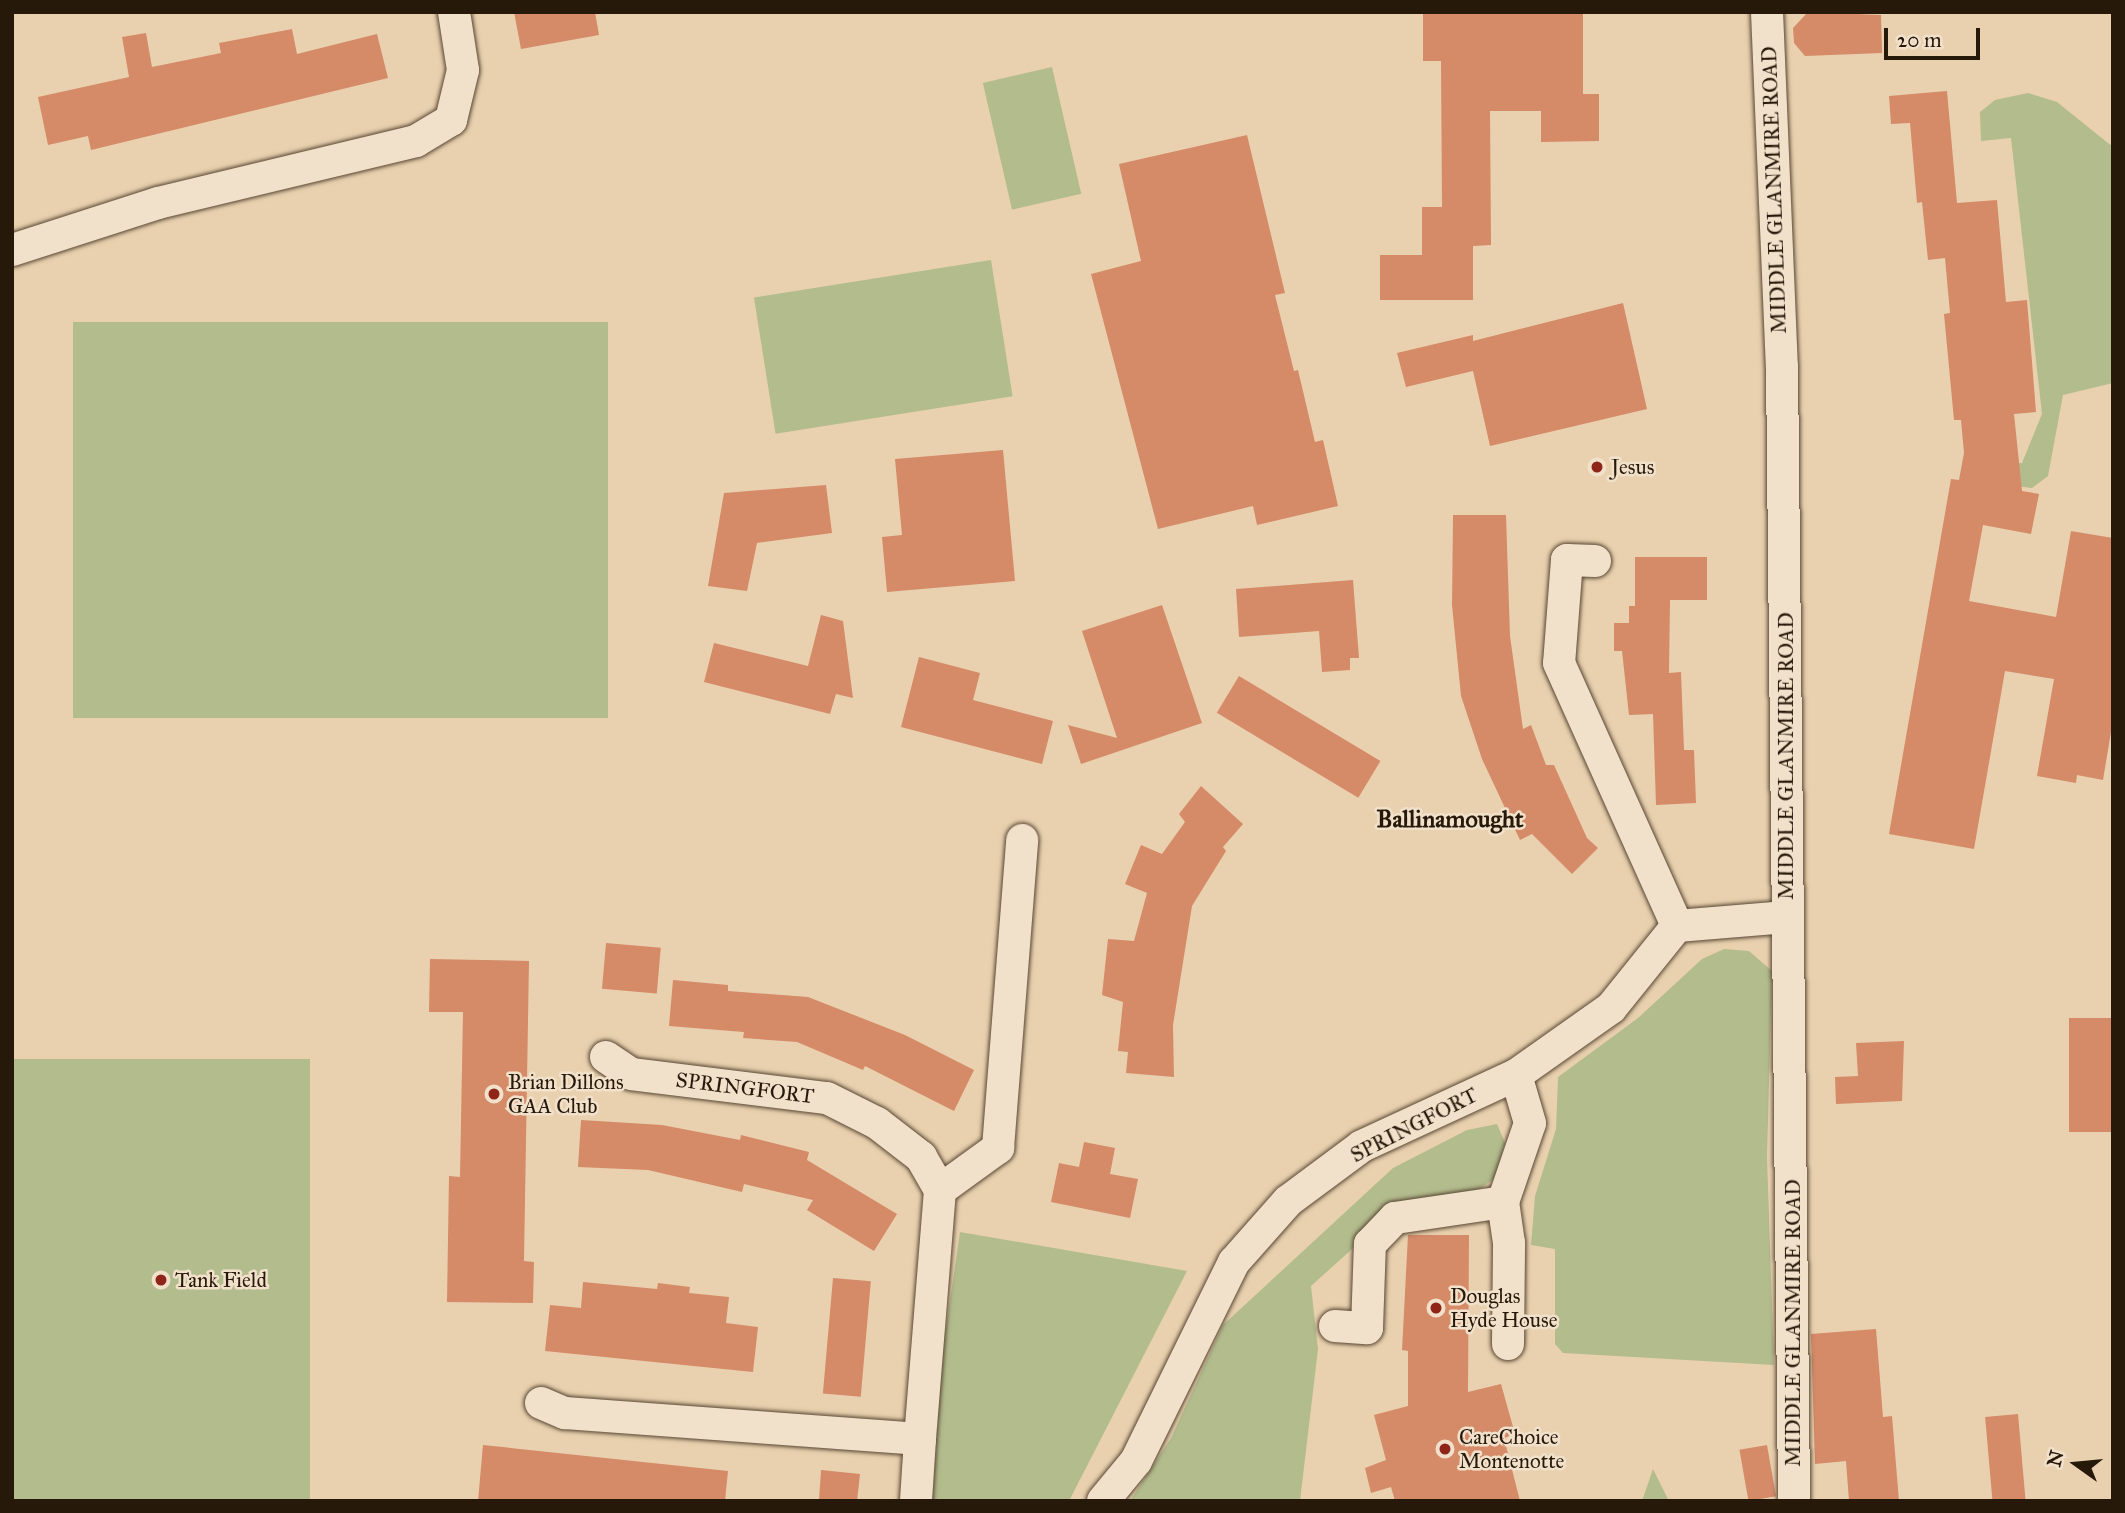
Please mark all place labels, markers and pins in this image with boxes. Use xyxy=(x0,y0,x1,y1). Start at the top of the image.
place label: Jesus xyxy=(1611,454,1654,480)
marker: Jesus xyxy=(1589,459,1605,475)
place label: Brian Dillons GAA Club xyxy=(508,1069,624,1119)
marker: Brian Dillons GAA Club xyxy=(486,1086,502,1102)
place label: Tank Field xyxy=(175,1267,267,1293)
marker: Tank Field xyxy=(153,1272,169,1288)
place label: Douglas Hyde House xyxy=(1450,1283,1557,1333)
marker: Douglas Hyde House xyxy=(1428,1300,1444,1316)
place label: CareChoice Montenotte xyxy=(1459,1424,1564,1474)
marker: CareChoice Montenotte xyxy=(1437,1441,1453,1457)

